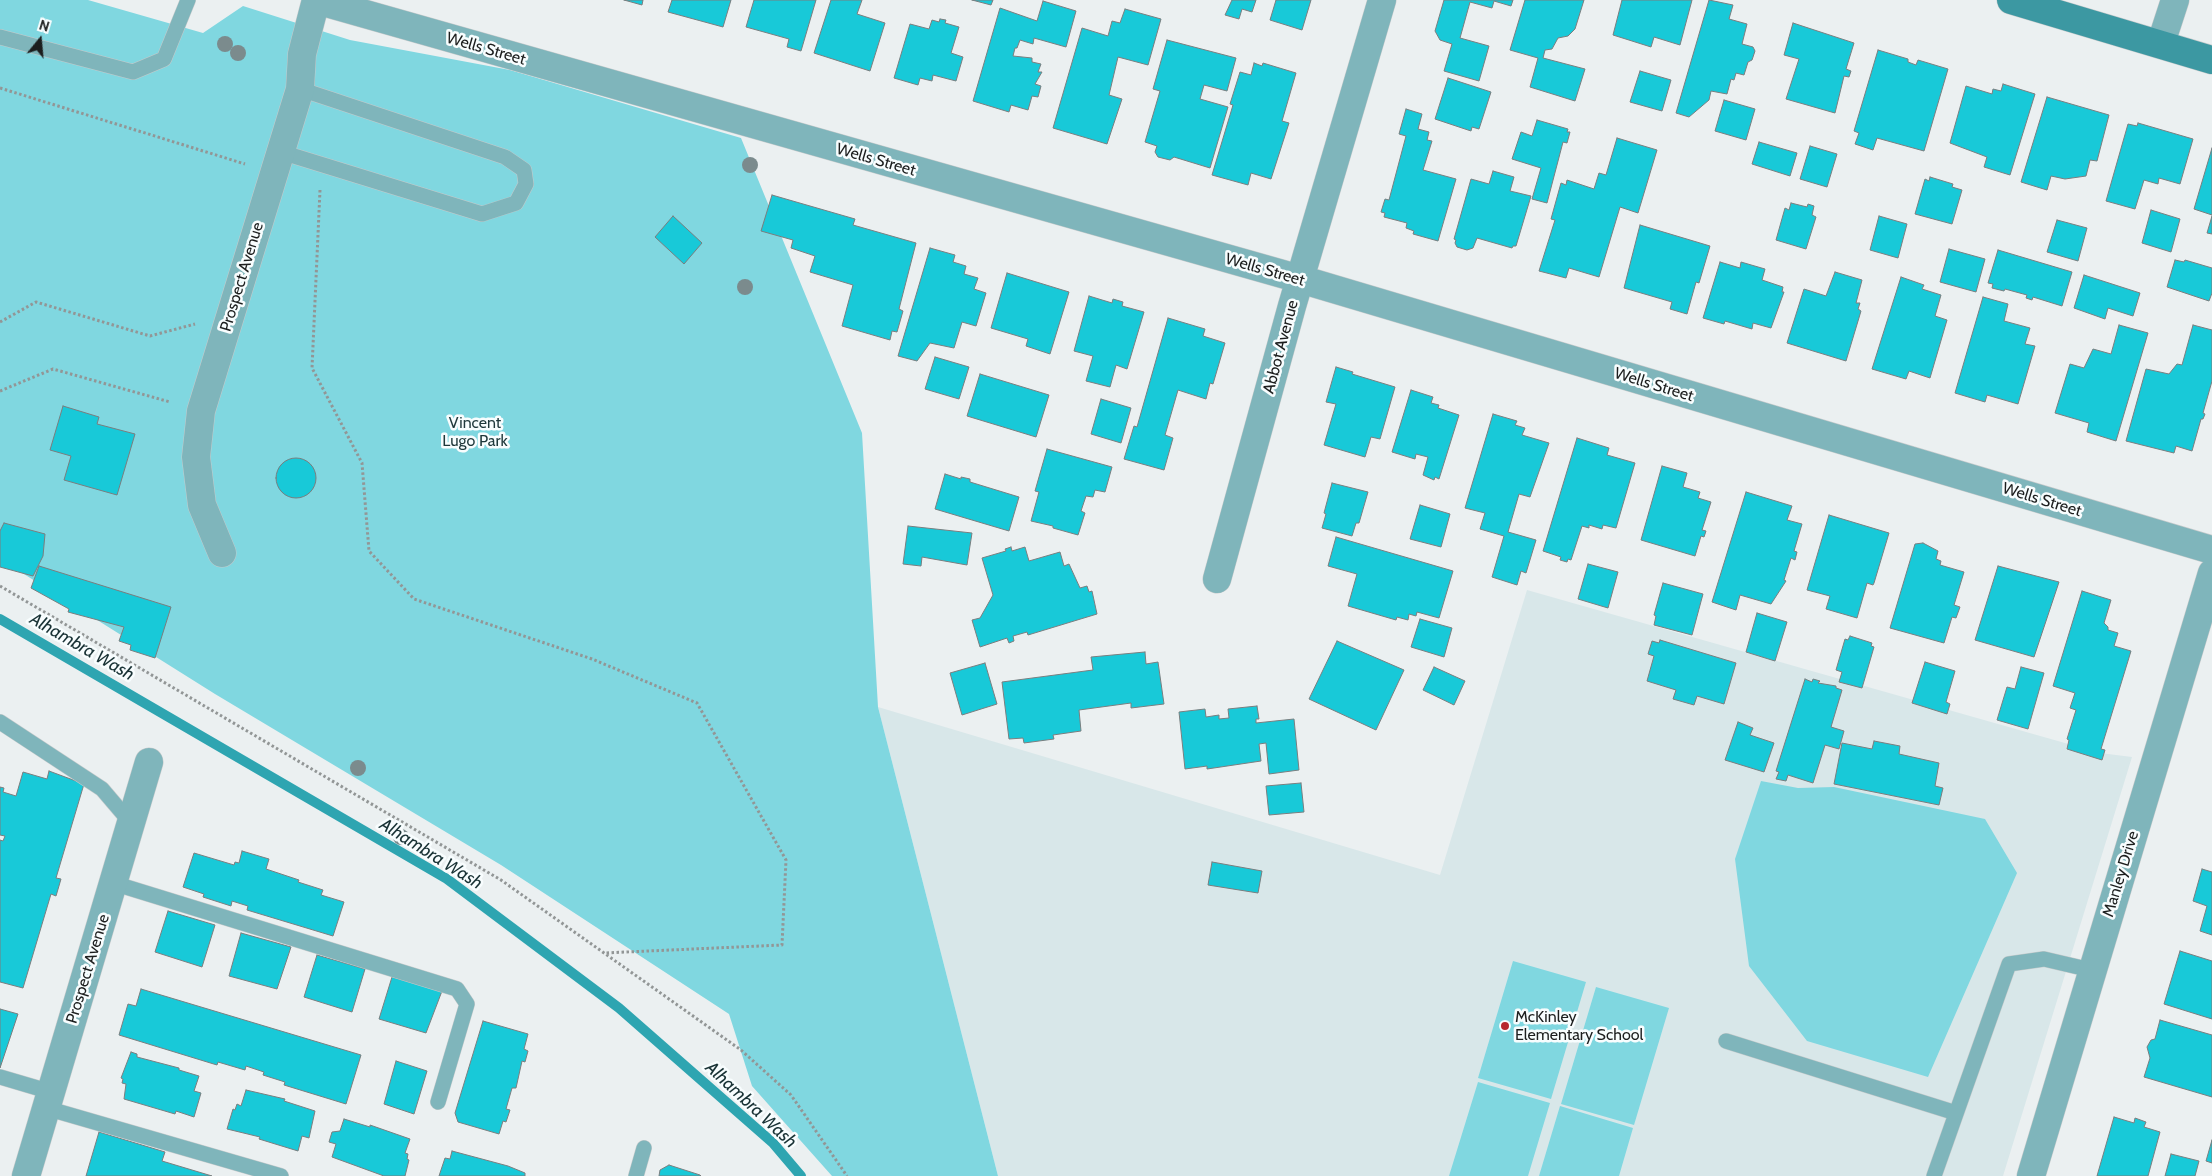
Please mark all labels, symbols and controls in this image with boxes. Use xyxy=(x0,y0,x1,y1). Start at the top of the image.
north arrow xyxy=(15,15,65,65)
text: N xyxy=(37,16,52,36)
street label: Wells Street xyxy=(444,29,528,69)
street label: Wells Street xyxy=(834,140,918,180)
street label: Prospect Avenue xyxy=(216,220,268,334)
street label: Wells Street xyxy=(1223,250,1307,290)
street label: Abbot Avenue xyxy=(1259,298,1303,396)
street label: Wells Street xyxy=(1612,364,1696,406)
park label: Vincent Lugo Park xyxy=(442,413,508,451)
street label: Wells Street xyxy=(2000,479,2084,521)
water label: Alhambra Wash xyxy=(26,608,138,686)
water label: Alhambra Wash xyxy=(376,814,486,894)
street label: Manley Drive xyxy=(2099,829,2143,919)
street label: Prospect Avenue xyxy=(62,912,114,1026)
place label: McKinley Elementary School xyxy=(1515,1007,1643,1045)
marker: McKinley Elementary School xyxy=(1499,1020,1511,1032)
water label: Alhambra Wash xyxy=(701,1057,801,1153)

